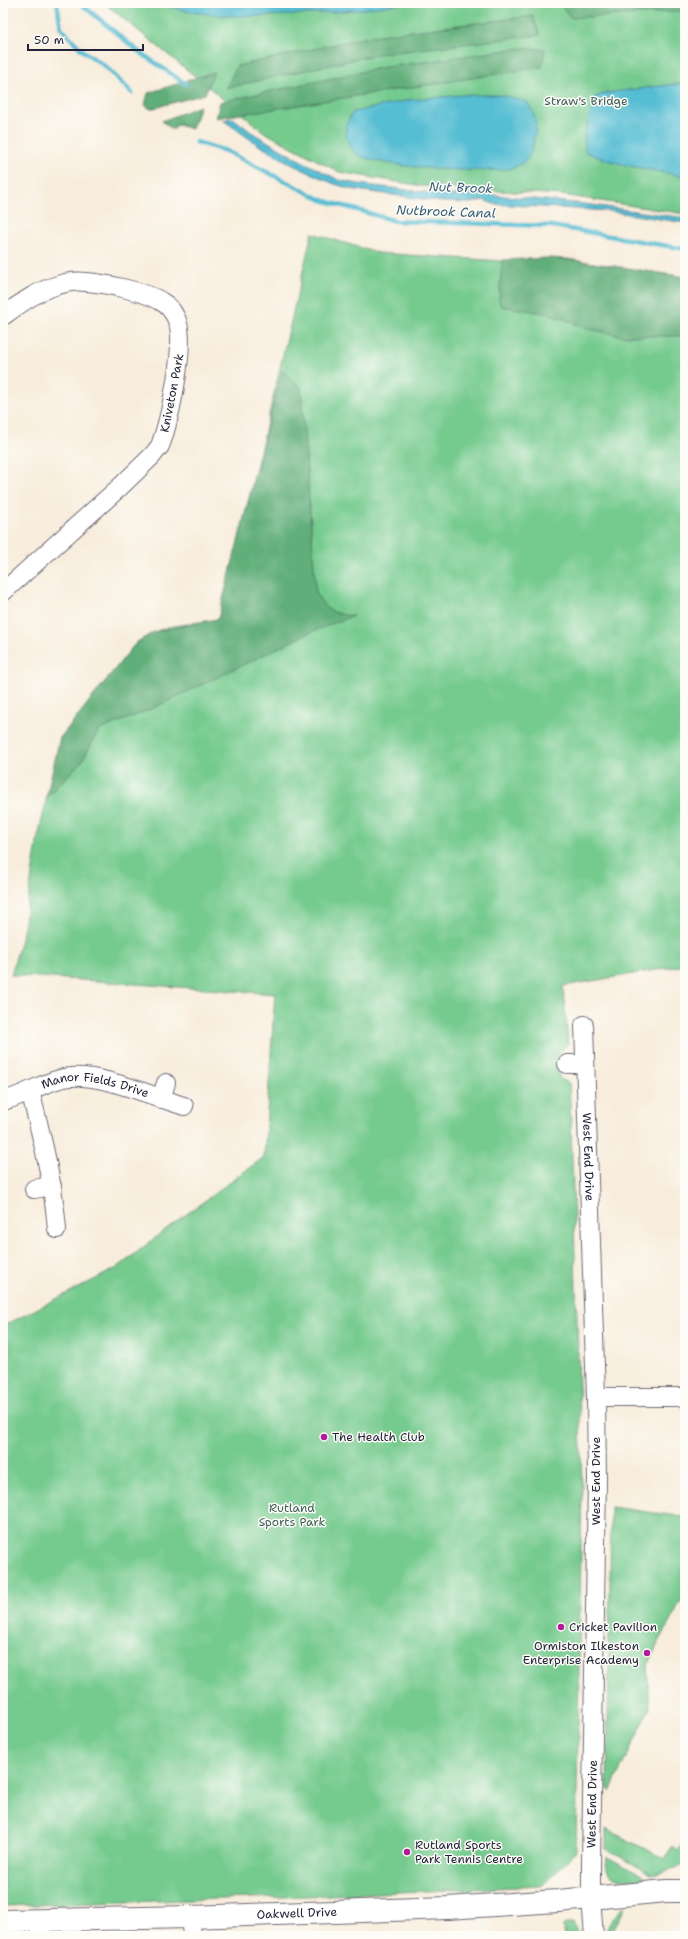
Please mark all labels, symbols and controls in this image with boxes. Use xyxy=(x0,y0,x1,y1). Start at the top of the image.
scale bar xyxy=(28,26,143,52)
text: 50 m xyxy=(34,32,64,48)
park label: Straw's Bridge xyxy=(544,93,628,109)
water label: Nut Brook xyxy=(429,178,494,197)
water label: Nutbrook Canal xyxy=(396,201,496,222)
street label: Kniveton Park xyxy=(156,352,188,434)
street label: Manor Fields Drive xyxy=(39,1069,151,1101)
street label: West End Drive xyxy=(579,1112,598,1202)
place label: The Health Club xyxy=(332,1429,425,1445)
marker: The Health Club xyxy=(319,1432,329,1442)
street label: West End Drive xyxy=(588,1437,604,1525)
park label: Rutland Sports Park xyxy=(259,1500,325,1530)
place label: Cricket Pavilion xyxy=(569,1619,657,1635)
marker: Cricket Pavilion xyxy=(556,1622,566,1632)
place label: Ormiston Ilkeston Enterprise Academy xyxy=(523,1638,639,1668)
marker: Ormiston Ilkeston Enterprise Academy xyxy=(642,1648,652,1658)
street label: West End Drive xyxy=(583,1759,601,1848)
place label: Rutland Sports Park Tennis Centre xyxy=(415,1837,523,1867)
marker: Rutland Sports Park Tennis Centre xyxy=(402,1847,412,1857)
street label: Oakwell Drive xyxy=(256,1904,338,1923)

